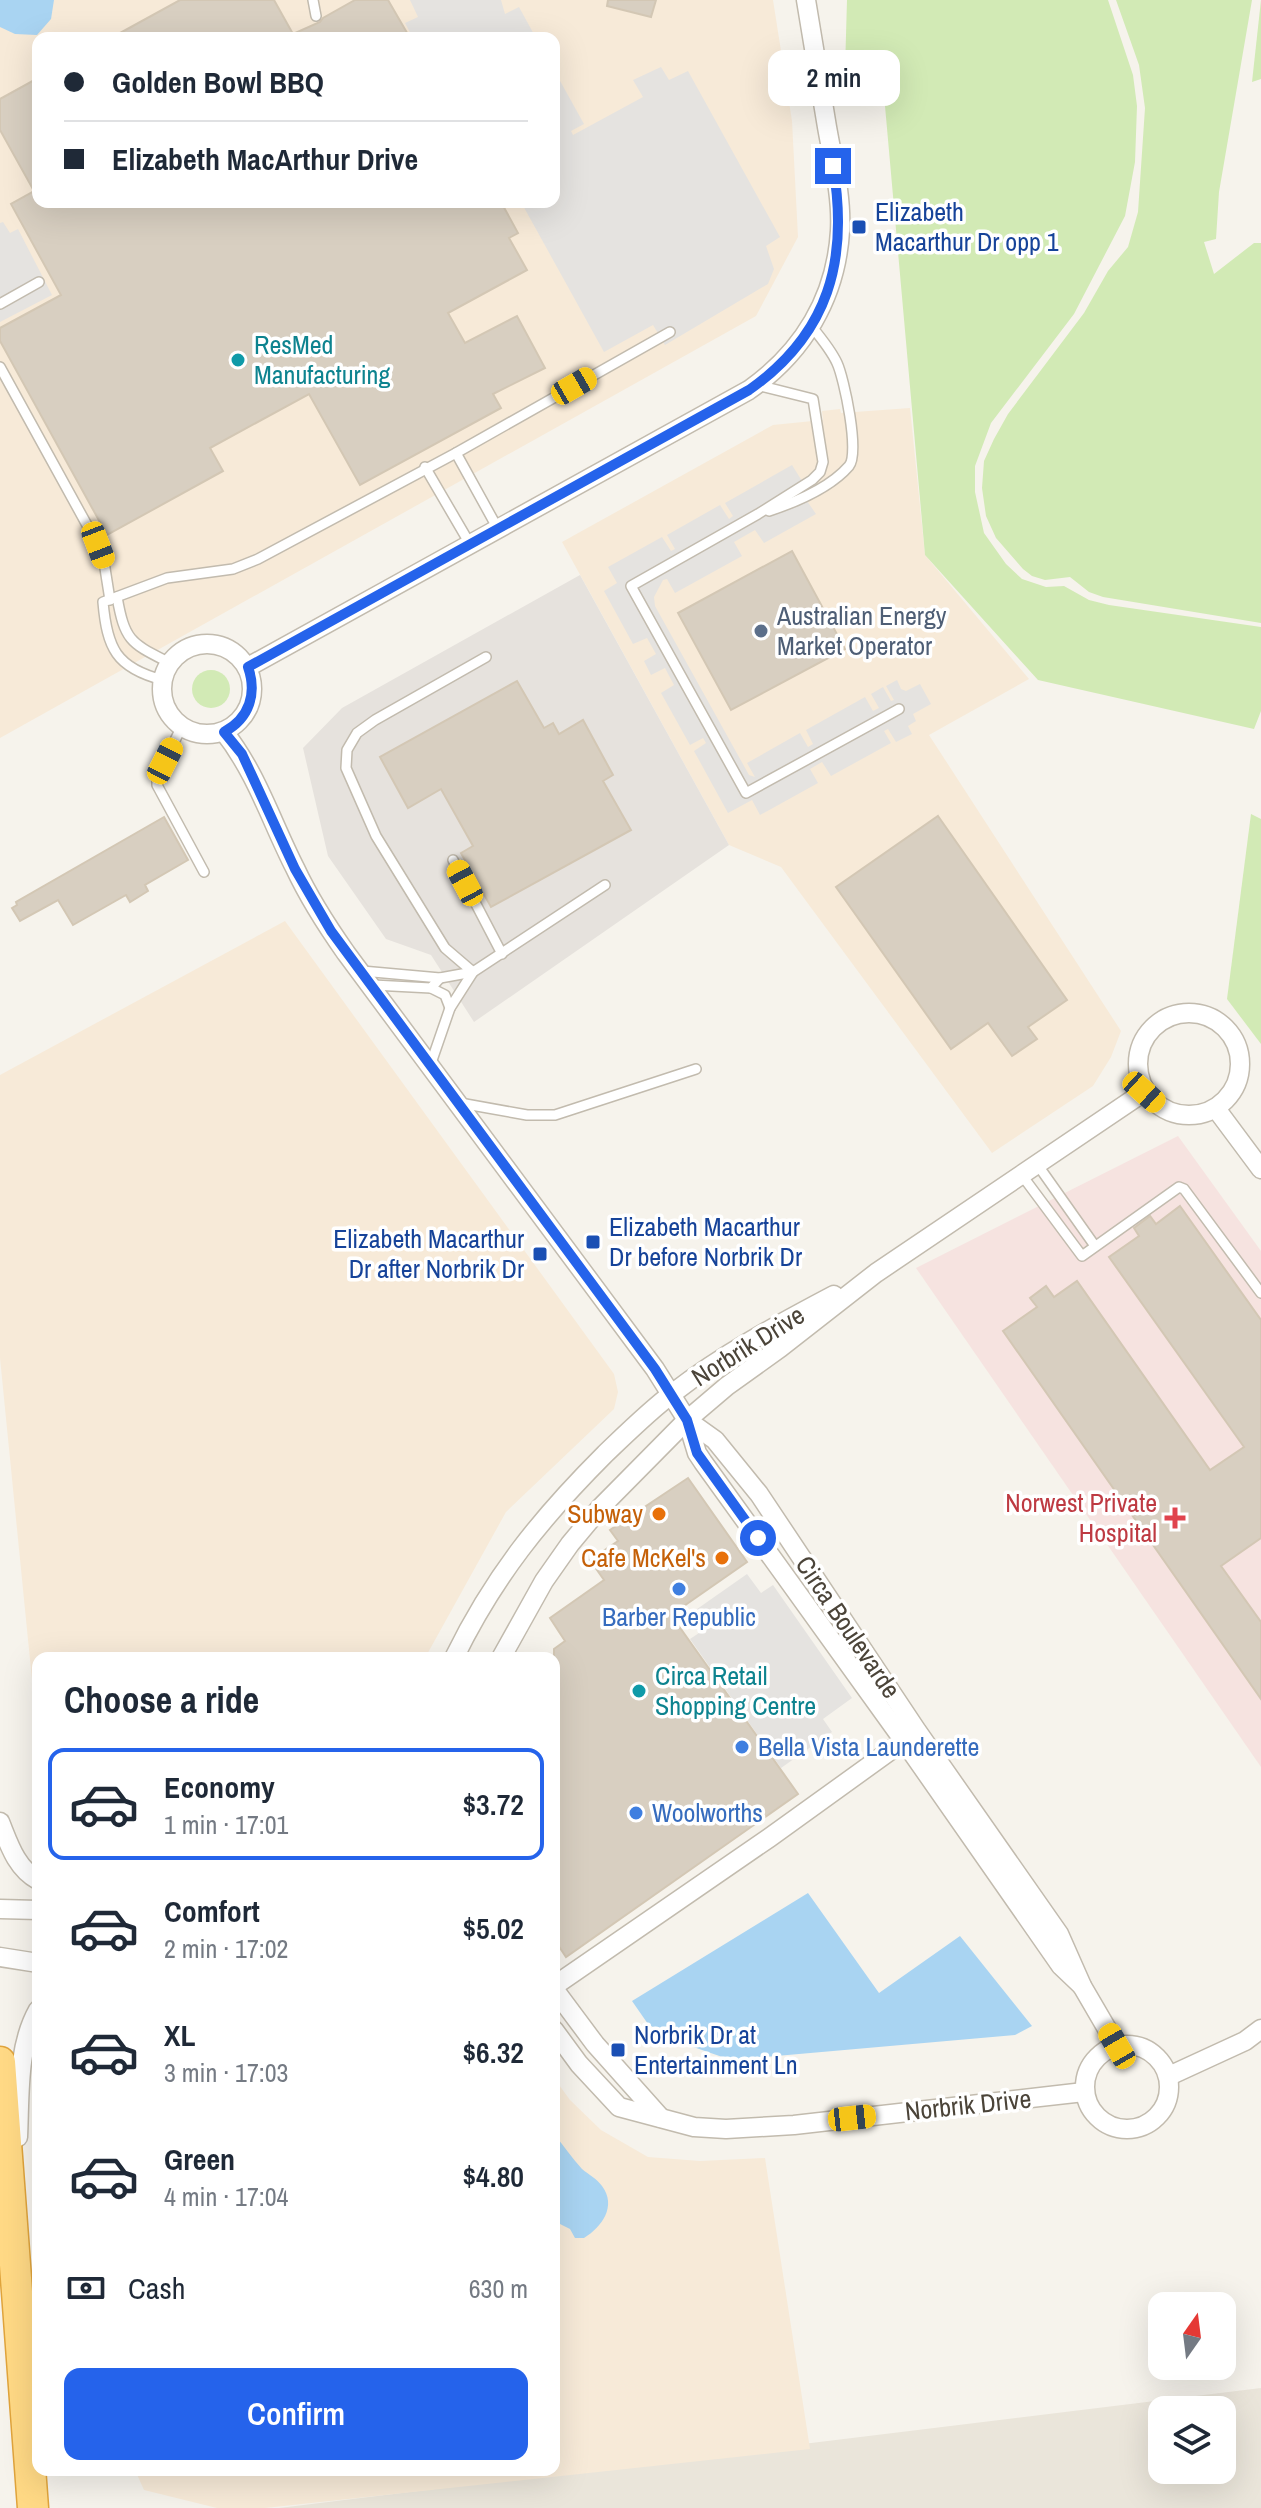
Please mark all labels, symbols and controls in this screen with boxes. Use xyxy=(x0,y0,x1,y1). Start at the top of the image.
callout: 2 min xyxy=(767,50,899,106)
text: 2 min xyxy=(807,60,861,95)
text: Golden Bowl BBQ xyxy=(112,62,324,102)
text: Elizabeth MacArthur Drive xyxy=(112,139,418,179)
route end xyxy=(815,148,851,184)
place label: Elizabeth Macarthur Dr opp 1 xyxy=(875,194,1059,259)
marker: Elizabeth Macarthur Dr opp 1 xyxy=(850,218,868,236)
place label: ResMed Manufacturing xyxy=(254,327,390,392)
marker: ResMed Manufacturing xyxy=(229,351,247,369)
car xyxy=(547,364,601,408)
car xyxy=(78,518,118,572)
place label: Australian Energy Market Operator xyxy=(776,598,947,663)
marker: Australian Energy Market Operator xyxy=(752,622,770,640)
car xyxy=(143,734,187,788)
car xyxy=(443,856,487,910)
car xyxy=(1118,1067,1170,1117)
place label: Elizabeth Macarthur Dr before Norbrik Dr xyxy=(609,1209,802,1274)
place label: Elizabeth Macarthur Dr after Norbrik Dr xyxy=(333,1221,524,1286)
marker: Elizabeth Macarthur Dr before Norbrik Dr xyxy=(584,1233,602,1251)
marker: Elizabeth Macarthur Dr after Norbrik Dr xyxy=(531,1245,549,1263)
street label: Norbrik Drive xyxy=(685,1297,811,1394)
place label: Norwest Private Hospital xyxy=(1005,1485,1157,1550)
place label: Subway xyxy=(567,1496,643,1531)
marker: Subway xyxy=(650,1505,668,1523)
marker: Norwest Private Hospital xyxy=(1164,1507,1186,1529)
route start xyxy=(740,1520,776,1556)
place label: Cafe McKel's xyxy=(581,1540,706,1575)
marker: Cafe McKel's xyxy=(713,1549,731,1567)
street label: Circa Boulevarde xyxy=(788,1549,909,1705)
marker: Barber Republic xyxy=(670,1580,688,1598)
place label: Barber Republic xyxy=(602,1599,756,1634)
place label: Circa Retail Shopping Centre xyxy=(655,1658,816,1723)
text: Choose a ride xyxy=(64,1676,259,1724)
marker: Circa Retail Shopping Centre xyxy=(630,1682,648,1700)
place label: Bella Vista Launderette xyxy=(758,1729,979,1764)
marker: Bella Vista Launderette xyxy=(733,1738,751,1756)
text: Economy xyxy=(164,1767,275,1807)
icon: car xyxy=(68,1768,140,1840)
text: $3.72 xyxy=(462,1784,524,1824)
place label: Woolworths xyxy=(652,1795,763,1830)
marker: Woolworths xyxy=(627,1804,645,1822)
text: 1 min · 17:01 xyxy=(164,1807,288,1842)
text: Comfort xyxy=(164,1891,260,1931)
icon: car xyxy=(68,1892,140,1964)
text: $5.02 xyxy=(462,1908,524,1948)
text: 2 min · 17:02 xyxy=(164,1931,288,1966)
text: XL xyxy=(164,2015,195,2055)
icon: car xyxy=(68,2016,140,2088)
place label: Norbrik Dr at Entertainment Ln xyxy=(634,2017,798,2082)
car xyxy=(1095,2019,1139,2073)
text: $6.32 xyxy=(462,2032,524,2072)
marker: Norbrik Dr at Entertainment Ln xyxy=(609,2041,627,2059)
text: 3 min · 17:03 xyxy=(164,2055,288,2090)
street label: Norbrik Drive xyxy=(903,2080,1033,2129)
car xyxy=(827,2104,877,2132)
text: Green xyxy=(164,2139,235,2179)
icon: car xyxy=(68,2140,140,2212)
text: $4.80 xyxy=(462,2156,524,2196)
text: 4 min · 17:04 xyxy=(164,2179,288,2214)
icon: cash xyxy=(64,2266,108,2310)
text: Cash xyxy=(128,2268,185,2308)
text: 630 m xyxy=(469,2271,528,2306)
north arrow xyxy=(1148,2292,1236,2380)
map controls xyxy=(1148,2292,1236,2484)
button: Confirm xyxy=(64,2368,528,2460)
button: layers xyxy=(1148,2396,1236,2484)

